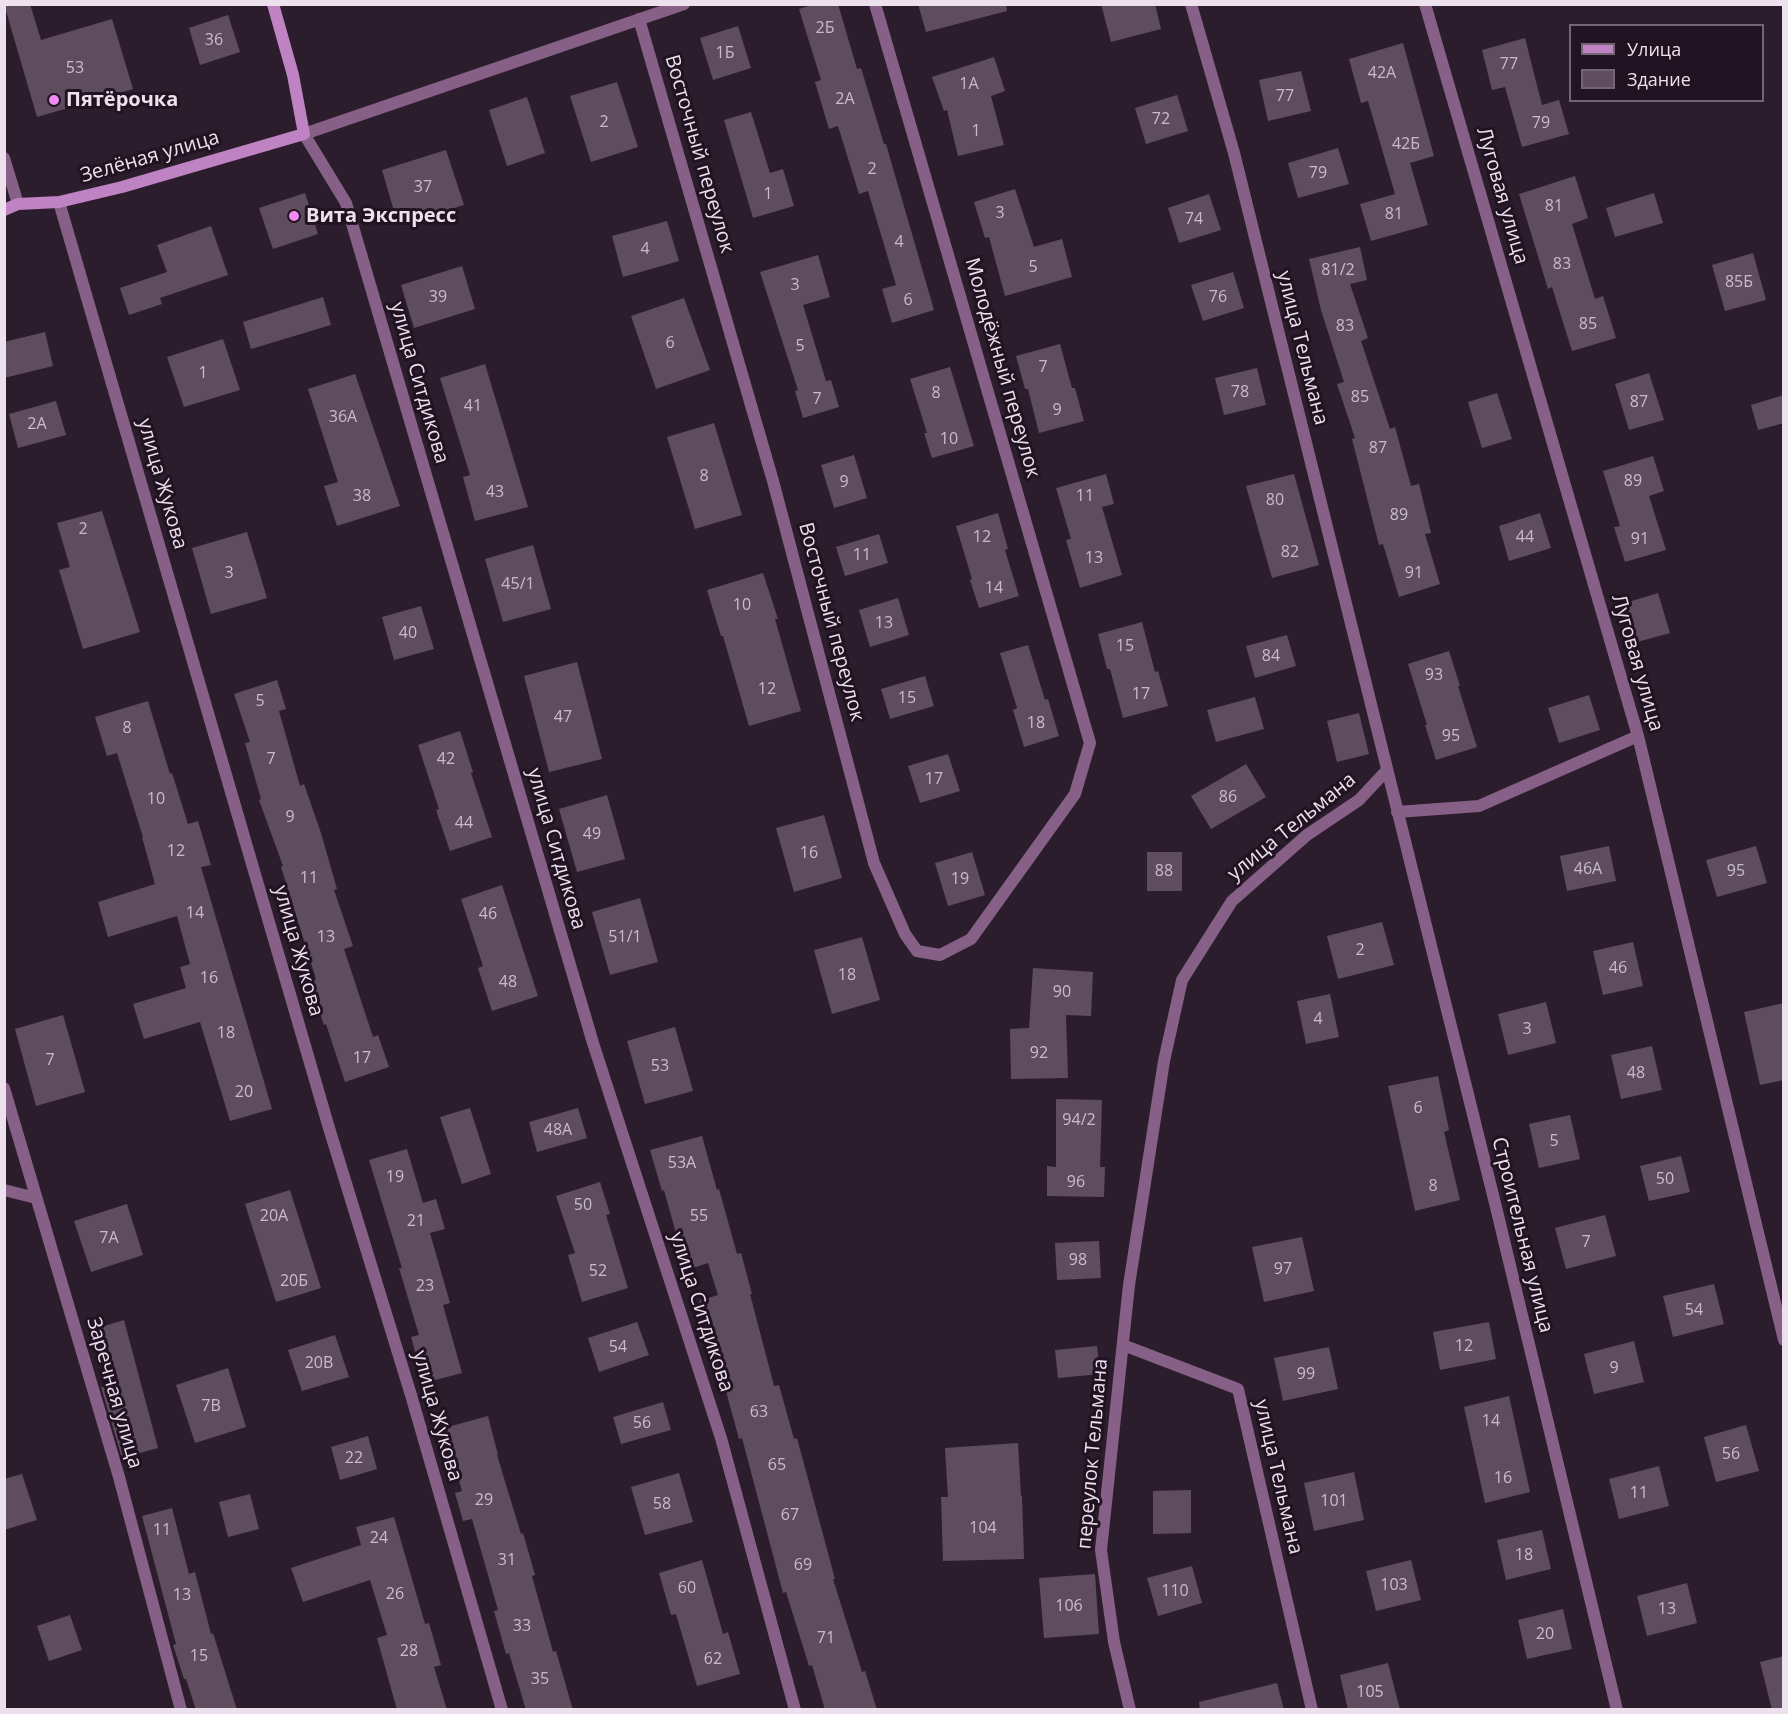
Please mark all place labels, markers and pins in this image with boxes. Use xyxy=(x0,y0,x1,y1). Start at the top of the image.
place label: Пятёрочка xyxy=(66,88,178,112)
marker: Пятёрочка xyxy=(47,93,61,107)
place label: Вита Экспресс xyxy=(306,204,456,228)
marker: Вита Экспресс xyxy=(287,209,301,223)

